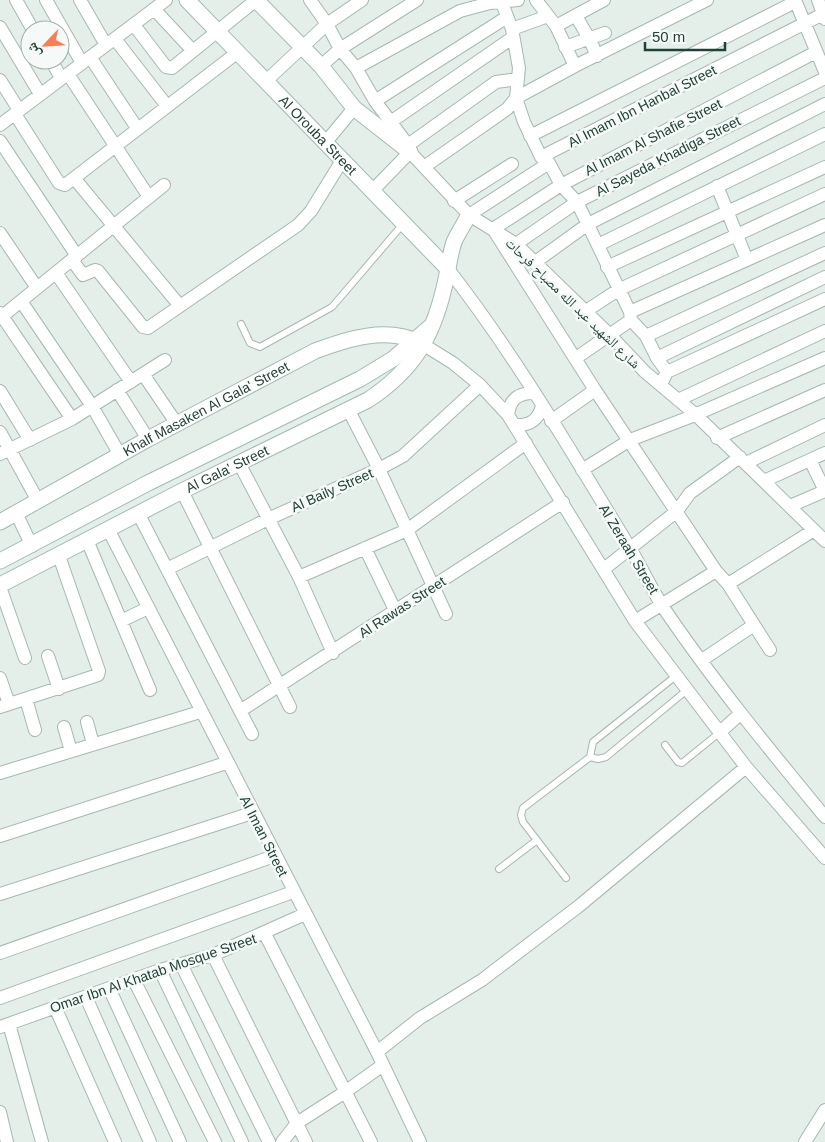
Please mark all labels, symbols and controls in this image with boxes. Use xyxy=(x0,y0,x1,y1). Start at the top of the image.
north arrow xyxy=(20,20,70,70)
scale bar xyxy=(645,20,725,52)
text: 50 m xyxy=(652,28,685,45)
text: ش xyxy=(23,40,45,61)
street label: Al Imam Ibn Hanbal Street xyxy=(565,62,719,150)
street label: Al Orouba Street xyxy=(276,92,360,178)
street label: Al Imam Al Shafie Street xyxy=(582,95,724,179)
street label: Al Sayeda Khadiga Street xyxy=(593,112,743,200)
street label: شارع الشهيد عبد الله مصباح فرحات xyxy=(501,234,644,373)
street label: Khalf Masaken Al Gala' Street xyxy=(120,358,292,459)
street label: Al Gala' Street xyxy=(183,442,271,496)
street label: Al Baily Street xyxy=(289,465,376,515)
street label: Al Zeraah Street xyxy=(596,501,662,597)
street label: Al Rawas Street xyxy=(356,573,449,641)
street label: Al Iman Street xyxy=(237,793,291,879)
street label: Omar Ibn Al Khatab Mosque Street xyxy=(48,930,258,1016)

